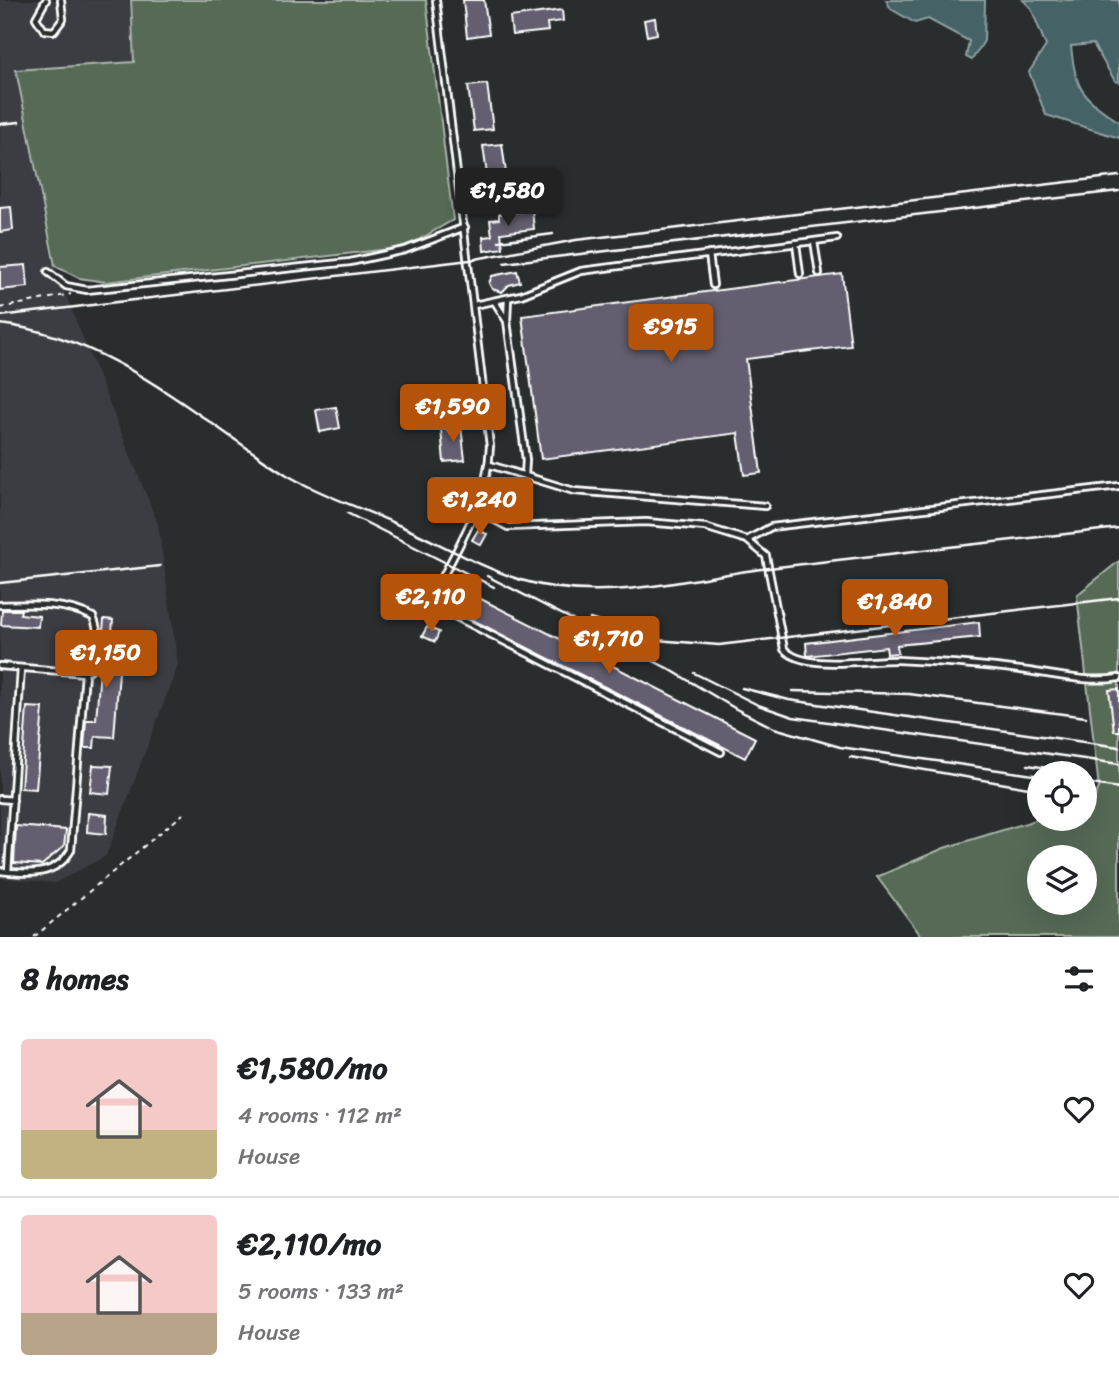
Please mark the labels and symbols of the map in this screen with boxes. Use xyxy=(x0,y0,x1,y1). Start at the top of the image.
pin: €1,580 xyxy=(451,168,565,228)
pin: €915 xyxy=(630,304,712,364)
pin: €1,590 xyxy=(396,384,510,444)
pin: €1,240 xyxy=(423,477,537,537)
pin: €2,110 xyxy=(374,574,488,634)
pin: €1,840 xyxy=(838,580,952,639)
pin: €1,710 xyxy=(552,616,666,676)
pin: €1,150 xyxy=(49,630,163,690)

